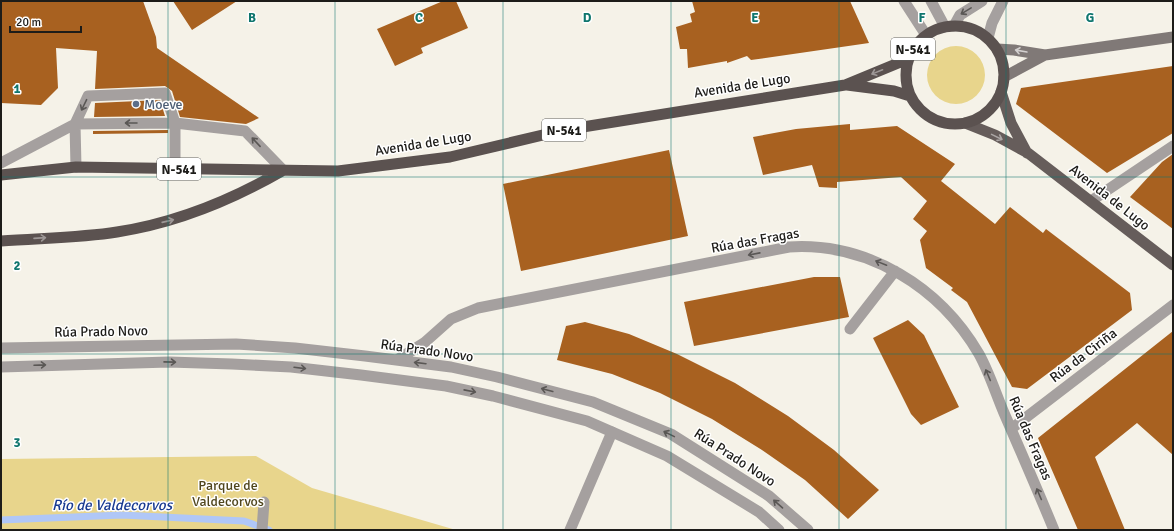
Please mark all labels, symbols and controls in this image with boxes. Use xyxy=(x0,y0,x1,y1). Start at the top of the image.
one-way arrow xyxy=(961,7,972,15)
scale bar xyxy=(10,8,81,34)
text: B xyxy=(248,10,256,26)
text: C xyxy=(415,10,423,26)
text: D xyxy=(583,10,592,26)
text: E xyxy=(751,10,759,26)
text: F xyxy=(919,10,926,26)
text: G xyxy=(1086,10,1094,26)
text: 20 m xyxy=(16,15,41,30)
road number: N-541 xyxy=(891,38,935,60)
one-way arrow xyxy=(1015,47,1028,55)
street label: Avenida de Lugo xyxy=(693,69,791,102)
one-way arrow xyxy=(871,69,883,77)
text: 1 xyxy=(13,81,21,97)
place label: Moeve xyxy=(144,96,183,113)
one-way arrow xyxy=(80,99,87,111)
marker: Moeve xyxy=(131,99,141,109)
one-way arrow xyxy=(125,119,138,127)
road number: N-541 xyxy=(542,119,586,141)
street label: Avenida de Lugo xyxy=(374,127,472,160)
one-way arrow xyxy=(991,134,1003,141)
one-way arrow xyxy=(251,137,261,147)
road number: N-541 xyxy=(157,158,201,180)
street label: Avenida de Lugo xyxy=(1066,161,1153,234)
one-way arrow xyxy=(162,216,175,224)
street label: Rúa das Fragas xyxy=(710,224,801,257)
one-way arrow xyxy=(33,234,46,241)
one-way arrow xyxy=(748,250,761,258)
text: 2 xyxy=(13,258,21,274)
one-way arrow xyxy=(875,259,887,267)
street label: Rúa Prado Novo xyxy=(54,322,148,341)
street label: Rúa da Ciriña xyxy=(1046,325,1120,386)
street label: Rúa Prado Novo xyxy=(379,336,474,365)
one-way arrow xyxy=(163,358,176,366)
one-way arrow xyxy=(414,359,427,367)
one-way arrow xyxy=(33,361,46,369)
one-way arrow xyxy=(293,364,306,372)
one-way arrow xyxy=(983,369,991,381)
one-way arrow xyxy=(541,386,554,393)
one-way arrow xyxy=(463,387,476,395)
street label: Rúa das Fragas xyxy=(1005,394,1056,483)
street label: Rúa Prado Novo xyxy=(691,425,779,490)
one-way arrow xyxy=(664,430,676,437)
text: 3 xyxy=(13,435,21,451)
park label: Parque de Valdecorvos xyxy=(192,477,264,510)
one-way arrow xyxy=(1035,489,1042,501)
water label: Río de Valdecorvos xyxy=(52,496,173,514)
one-way arrow xyxy=(773,500,784,509)

